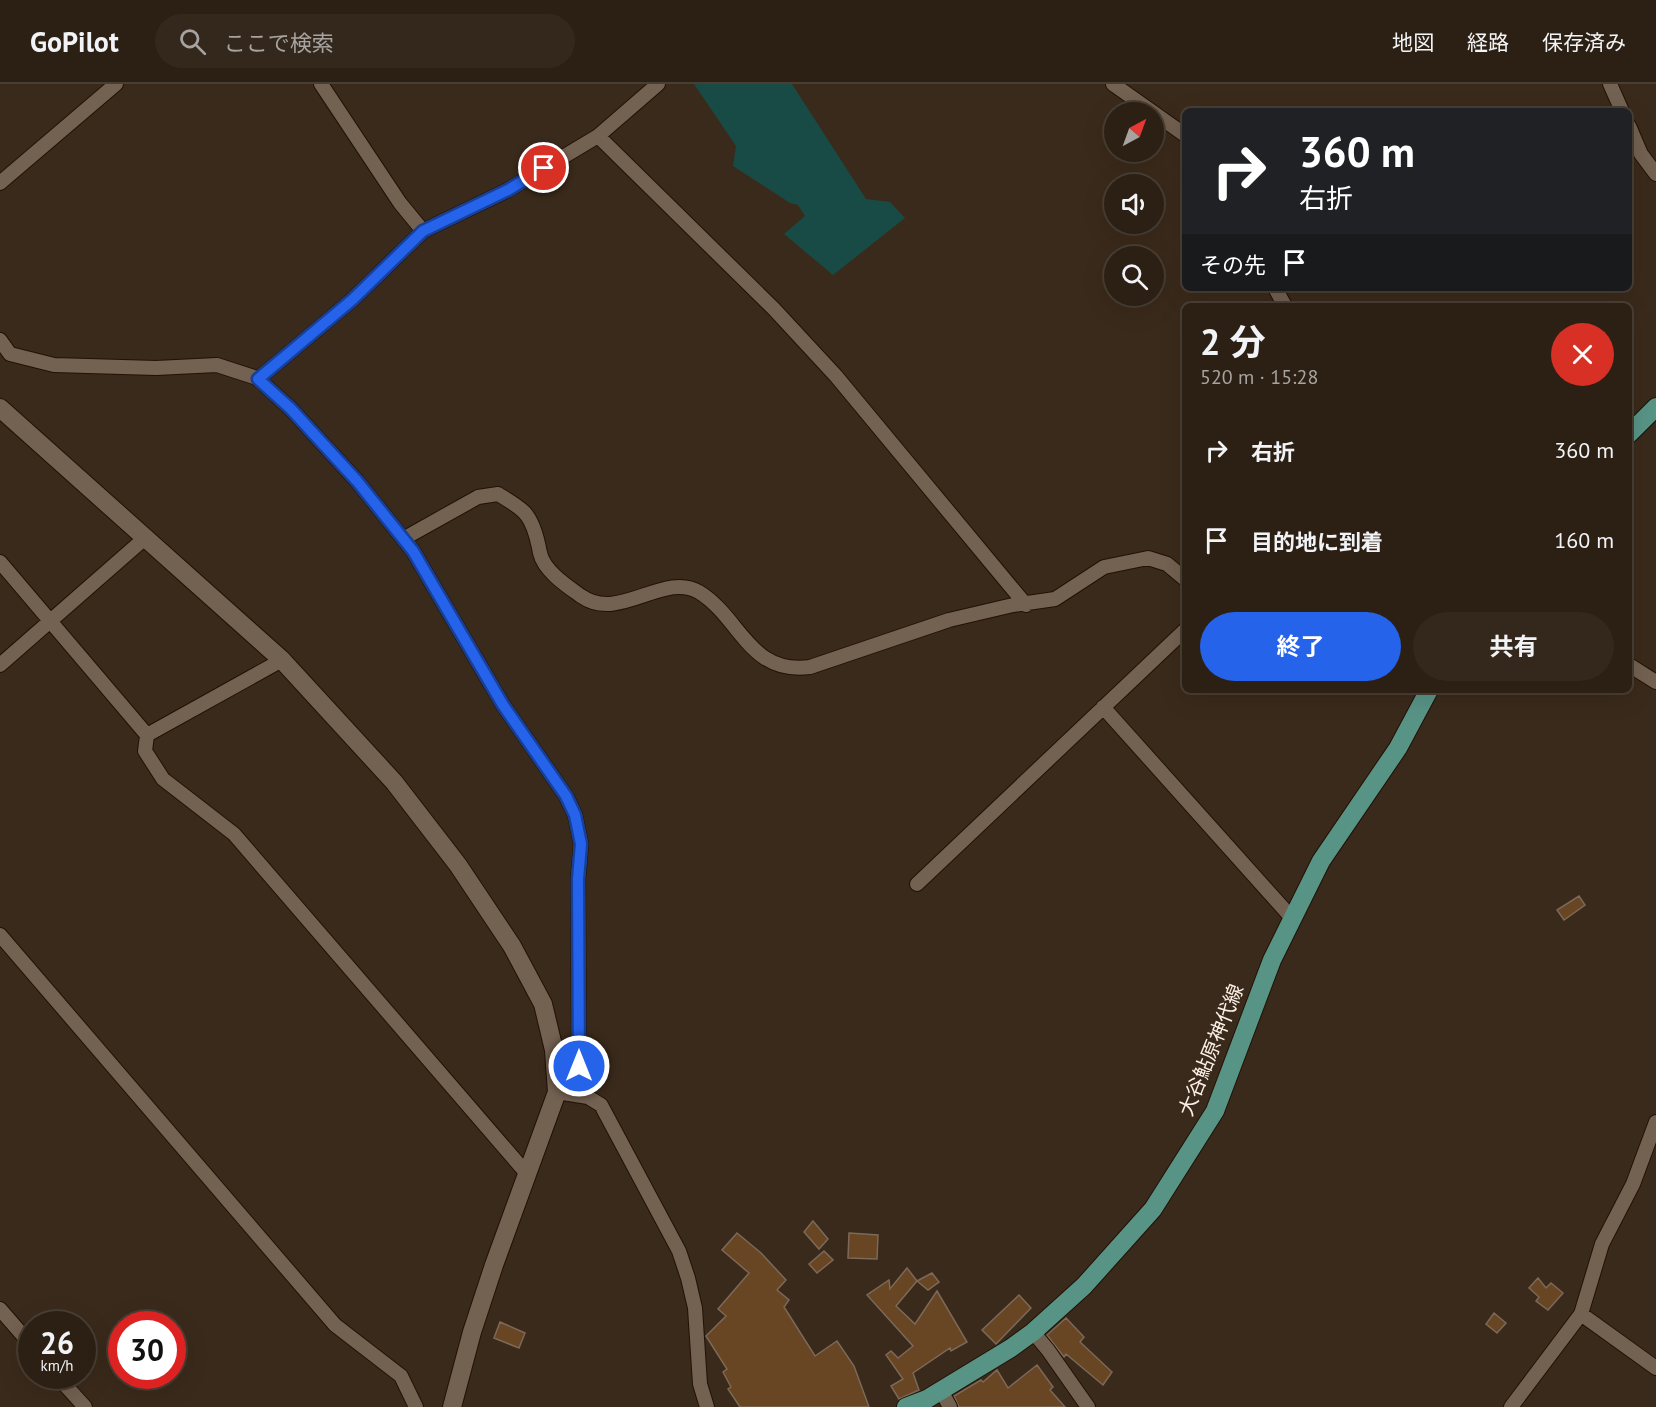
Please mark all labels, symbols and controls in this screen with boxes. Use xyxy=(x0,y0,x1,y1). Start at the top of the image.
search box xyxy=(155,14,575,68)
text: GoPilot xyxy=(30,23,119,60)
icon: search xyxy=(176,25,209,58)
text: ここで検索 xyxy=(224,29,334,57)
text: 地図 xyxy=(1392,29,1434,56)
text: 経路 xyxy=(1467,29,1509,56)
text: 保存済み xyxy=(1542,29,1626,56)
north arrow xyxy=(1104,102,1164,162)
map controls xyxy=(1104,102,1164,306)
text: 360 m xyxy=(1299,124,1415,179)
icon: right xyxy=(1200,132,1278,210)
pin xyxy=(518,142,569,193)
icon: arrive xyxy=(527,151,560,184)
button: sound xyxy=(1104,174,1164,234)
text: 右折 xyxy=(1299,181,1353,215)
button: search xyxy=(1104,246,1164,306)
icon: arrive xyxy=(1278,246,1311,279)
text: その先 xyxy=(1200,251,1266,279)
text: 2 分 xyxy=(1200,318,1266,365)
button: close xyxy=(1551,323,1614,386)
text: 520 m · 15:28 xyxy=(1200,364,1318,390)
icon: right xyxy=(1200,434,1233,467)
text: 360 m xyxy=(1554,436,1614,464)
text: 右折 xyxy=(1251,438,1295,466)
icon: arrive xyxy=(1200,524,1233,557)
text: 160 m xyxy=(1554,526,1614,554)
text: 目的地に到着 xyxy=(1251,528,1383,556)
button: 終了 xyxy=(1200,612,1401,681)
button: 共有 xyxy=(1413,612,1614,681)
street label: 大谷鮎原神代線 xyxy=(1173,980,1249,1120)
position arrow xyxy=(547,1034,611,1098)
speed limit sign: 30 xyxy=(108,1311,186,1389)
text: 26 xyxy=(40,1323,74,1362)
text: km/h xyxy=(41,1356,73,1375)

